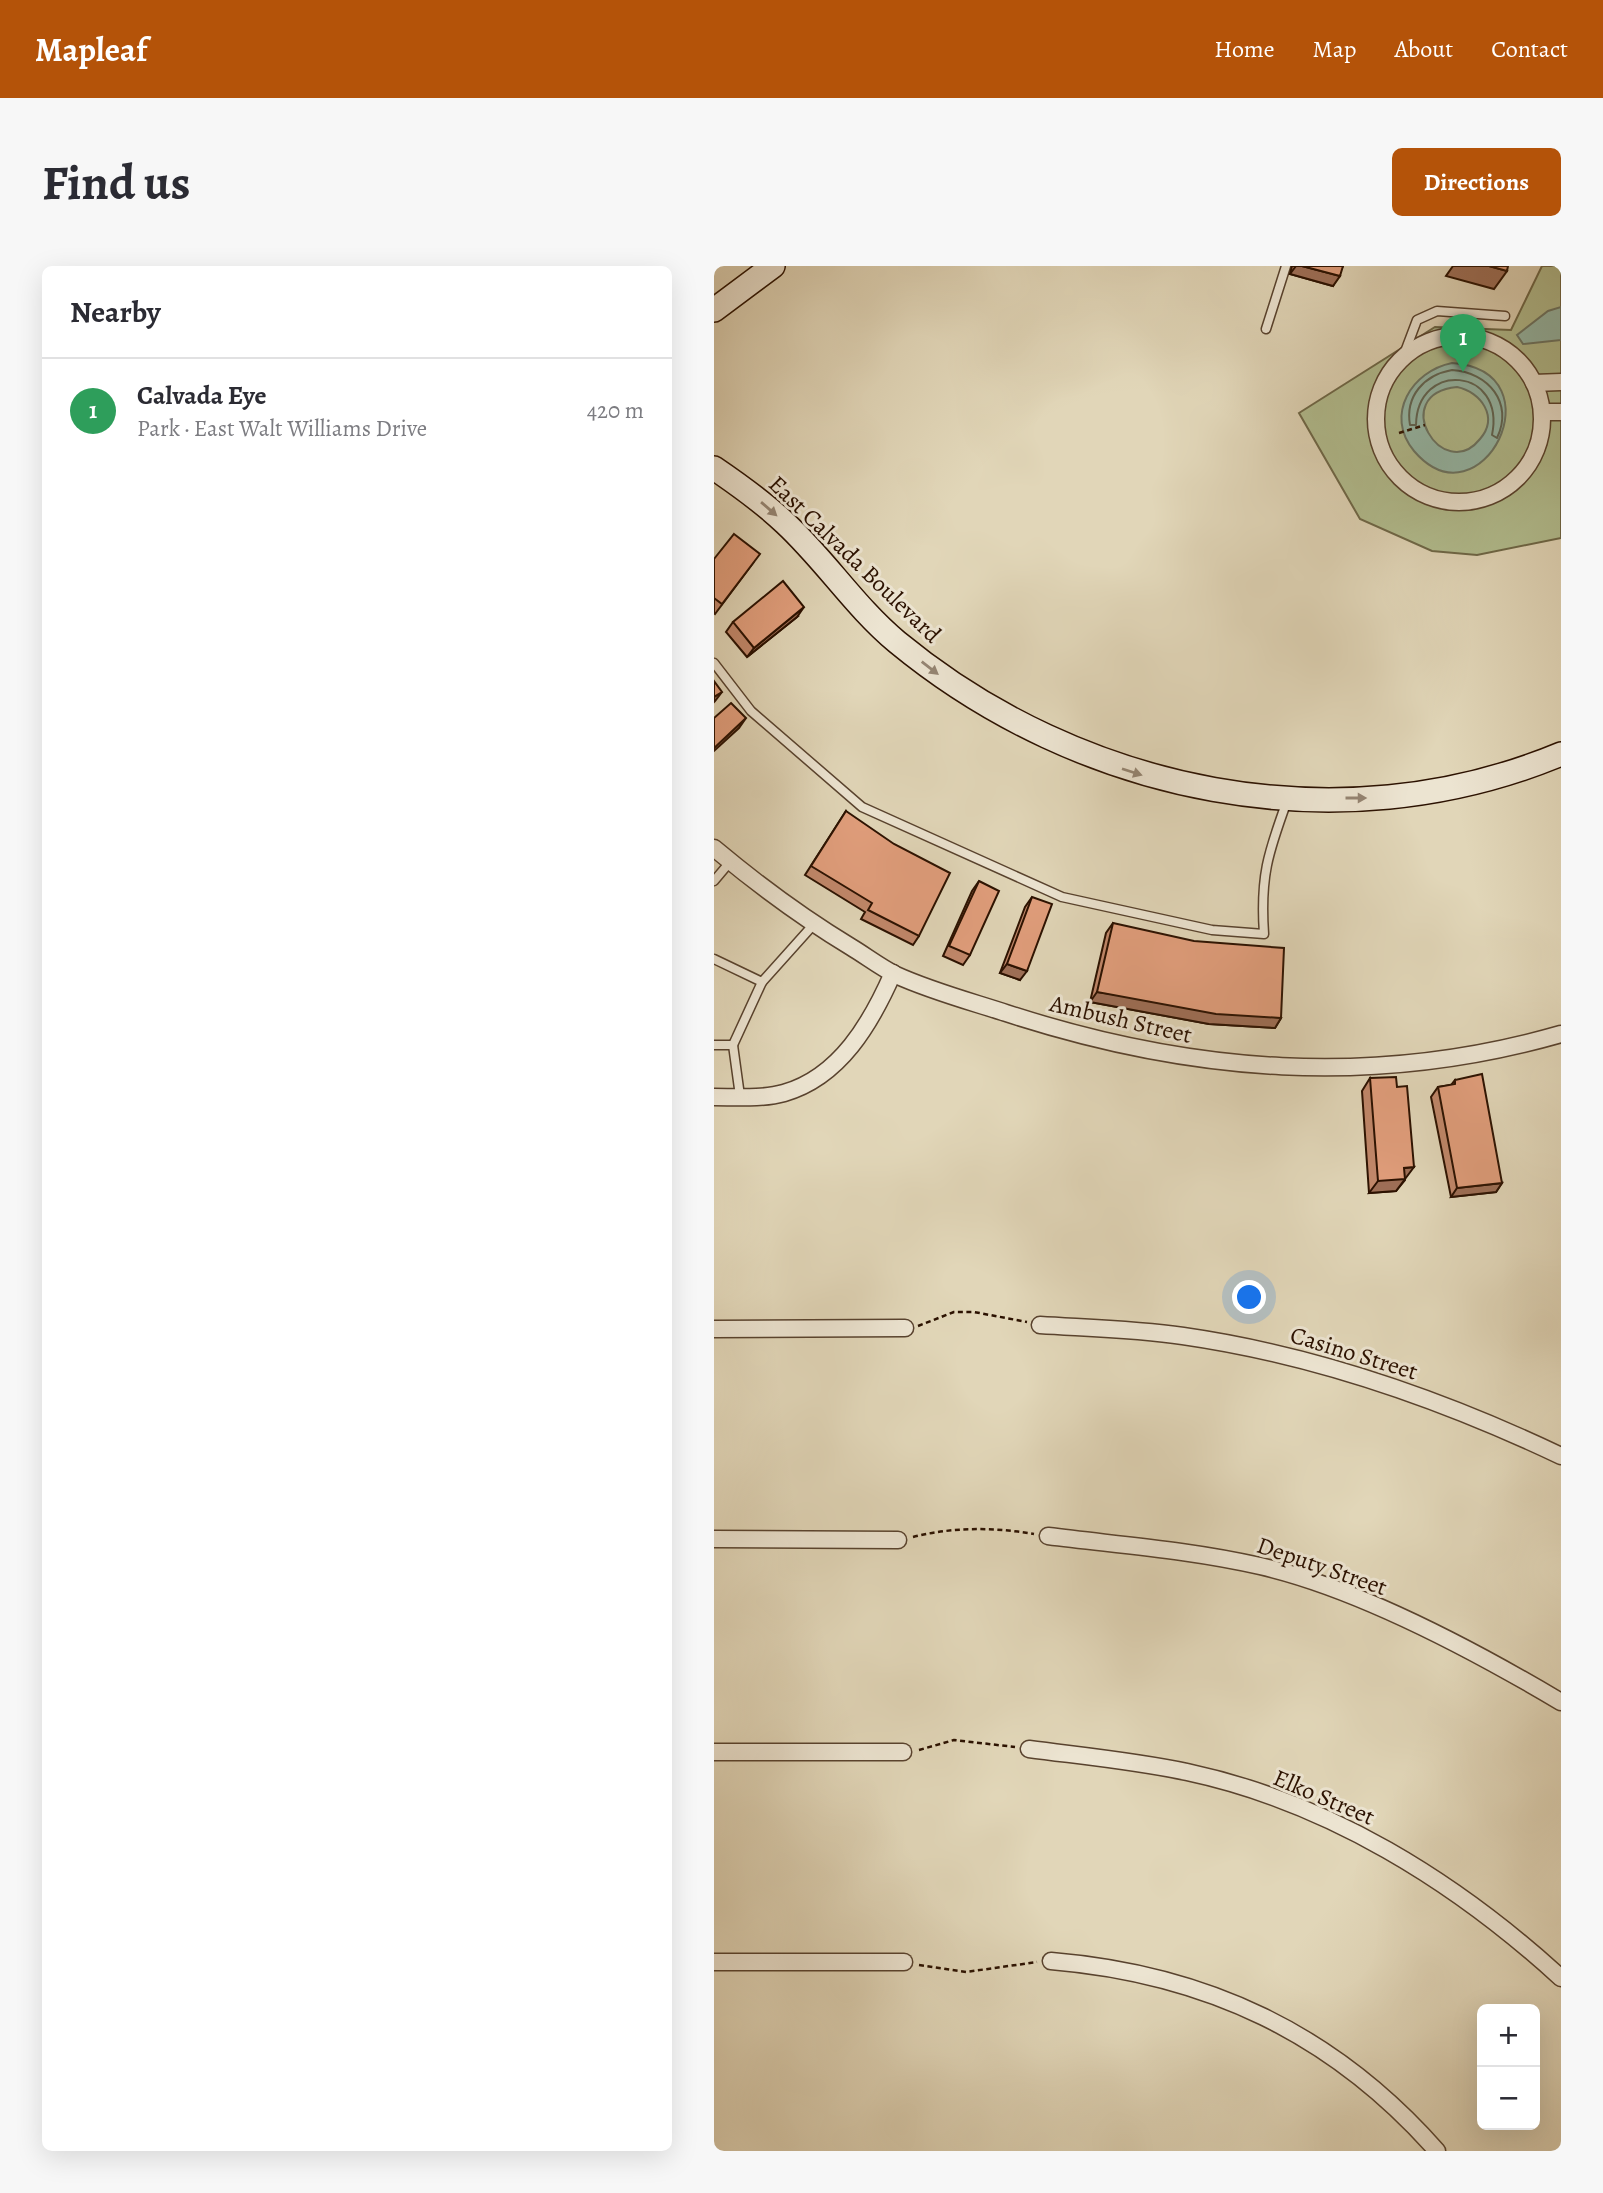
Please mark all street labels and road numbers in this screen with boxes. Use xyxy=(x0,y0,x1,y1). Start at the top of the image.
street label: East Calvada Boulevard xyxy=(762,468,948,650)
street label: Ambush Street xyxy=(1046,987,1195,1051)
street label: Casino Street xyxy=(1286,1318,1422,1388)
street label: Deputy Street xyxy=(1253,1529,1391,1603)
street label: Elko Street xyxy=(1268,1761,1380,1833)

